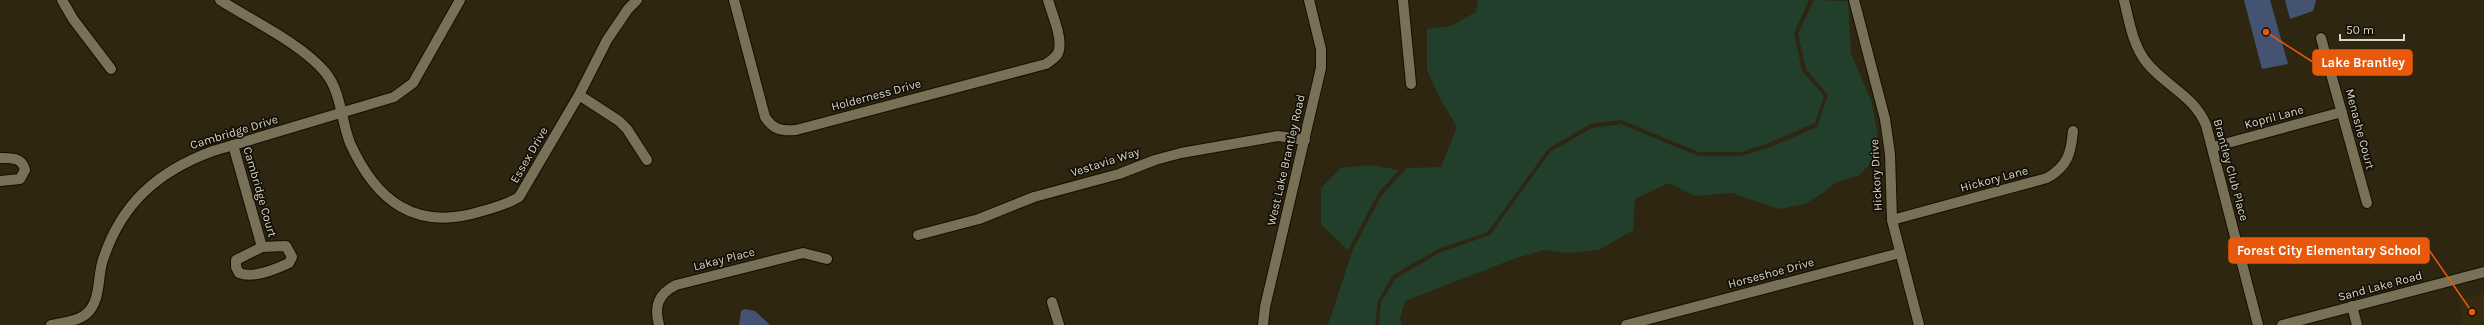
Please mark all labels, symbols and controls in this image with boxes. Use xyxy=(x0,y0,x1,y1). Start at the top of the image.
scale bar xyxy=(2340,16,2404,42)
text: 50 m xyxy=(2346,23,2374,37)
callout: Lake Brantley xyxy=(2313,50,2412,75)
text: Lake Brantley xyxy=(2321,55,2405,70)
street label: Holderness Drive xyxy=(830,76,922,114)
street label: Menashe Court xyxy=(2343,87,2378,171)
street label: West Lake Brantley Road xyxy=(1264,93,1308,227)
street label: Kopril Lane xyxy=(2243,102,2305,132)
street label: Cambridge Drive xyxy=(188,112,280,152)
street label: Brantley Club Place xyxy=(2211,117,2251,223)
street label: Essex Drive xyxy=(507,124,551,186)
street label: Hickory Drive xyxy=(1867,139,1885,211)
street label: Vestavia Way xyxy=(1069,144,1142,180)
street label: Cambridge Court xyxy=(240,145,280,239)
street label: Hickory Lane xyxy=(1959,163,2029,195)
callout: Forest City Elementary School xyxy=(2229,238,2429,263)
text: Forest City Elementary School xyxy=(2237,243,2421,258)
street label: Lakay Place xyxy=(692,245,756,273)
street label: Horseshoe Drive xyxy=(1726,255,1816,291)
street label: Sand Lake Road xyxy=(2336,268,2424,304)

